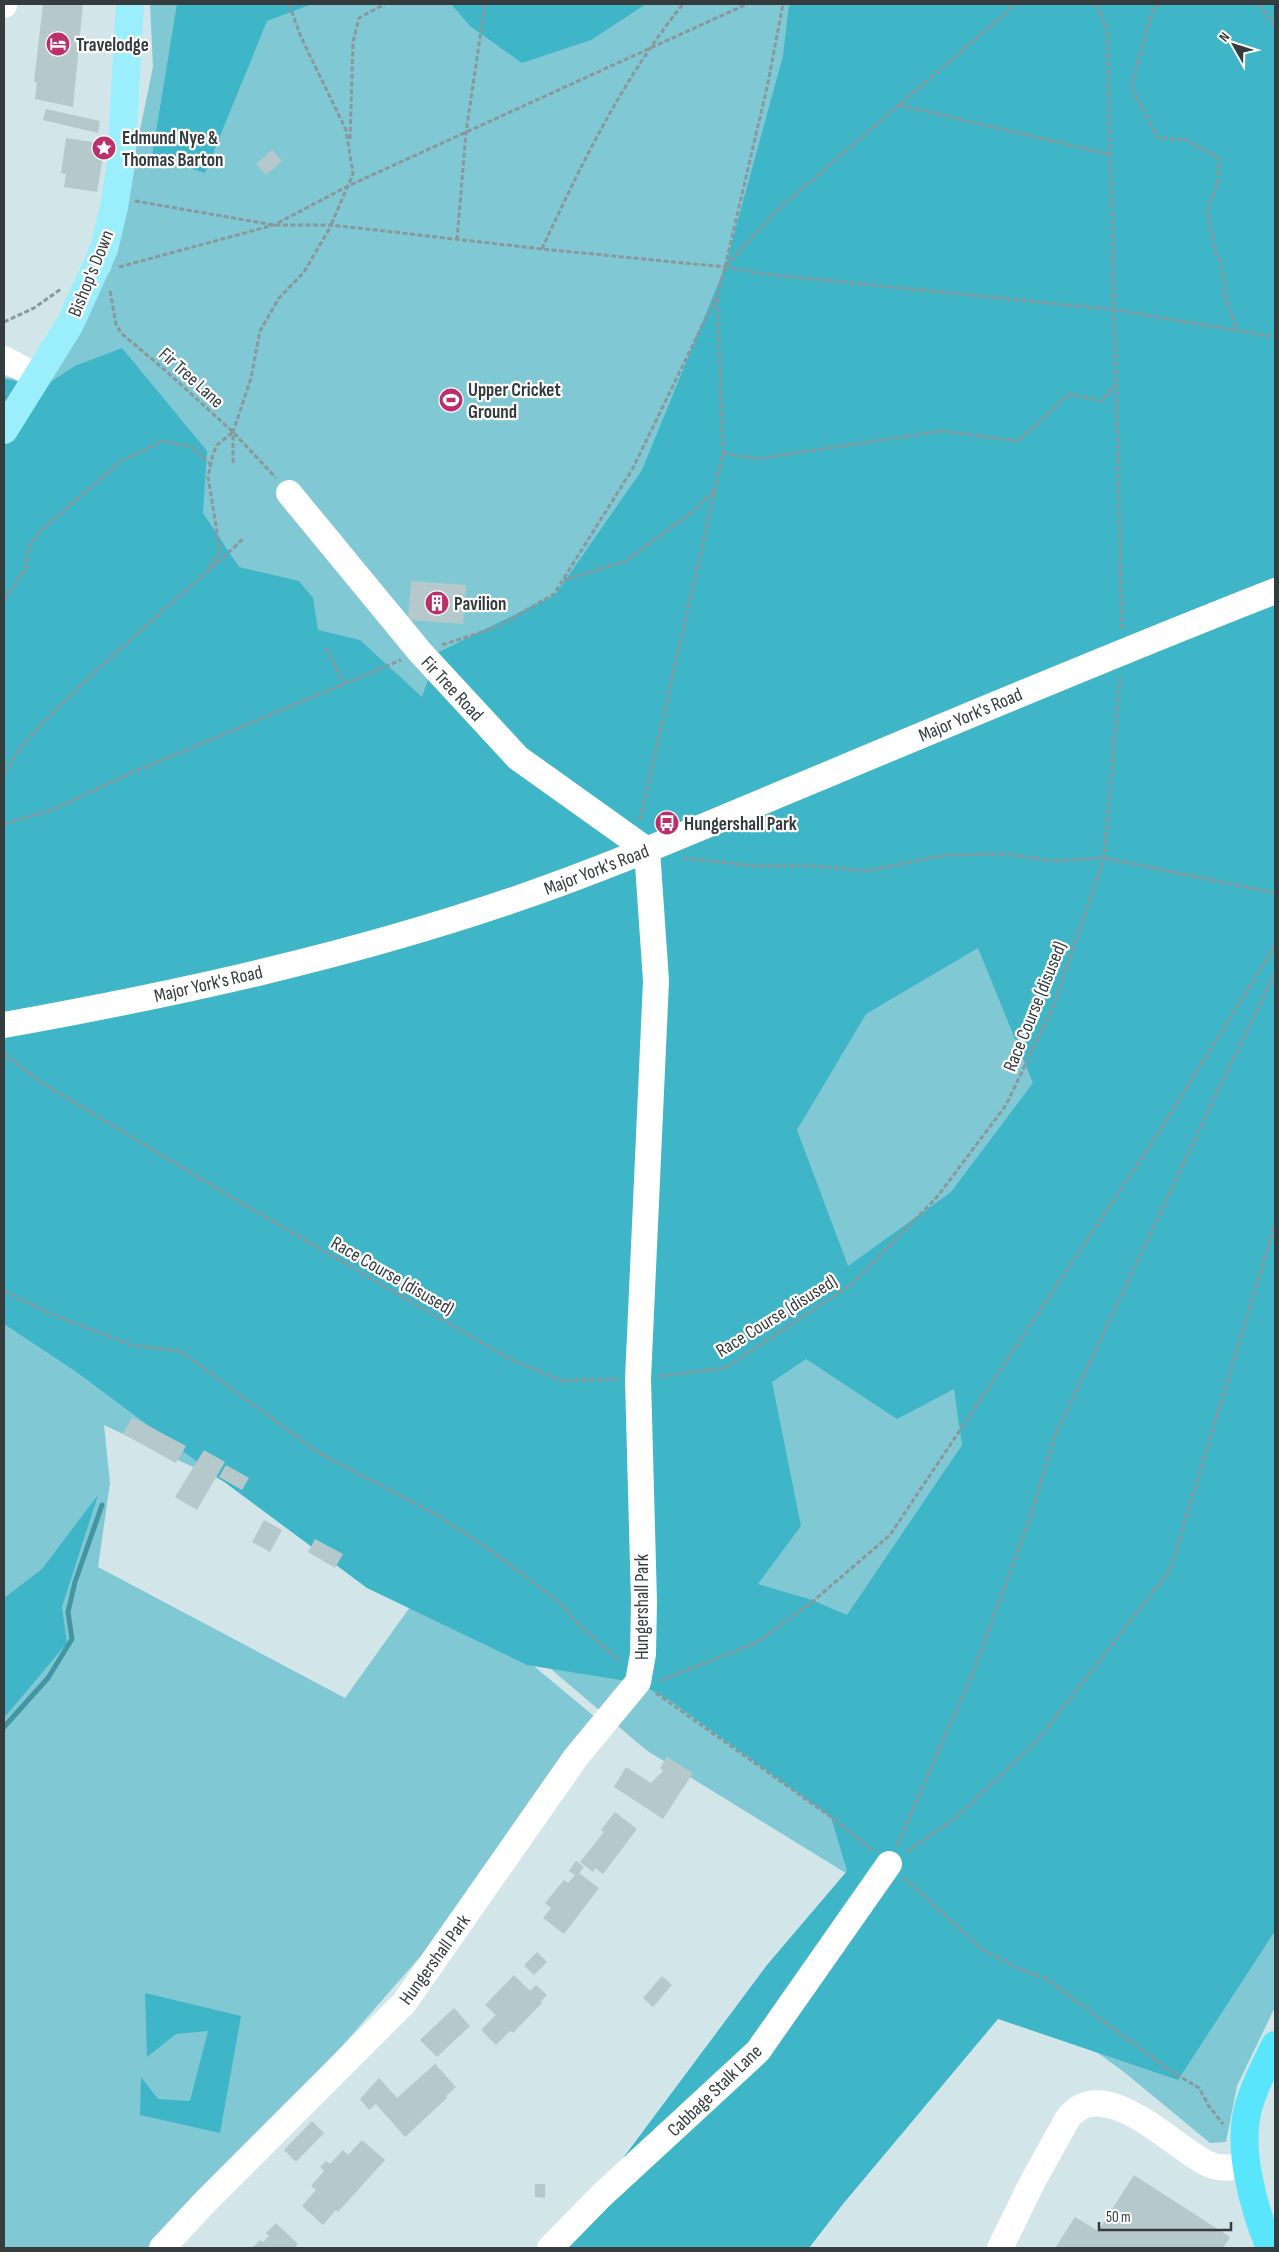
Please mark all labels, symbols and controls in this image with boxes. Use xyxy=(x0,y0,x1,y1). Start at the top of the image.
north arrow xyxy=(1209,20,1259,70)
text: N xyxy=(1215,29,1233,45)
hotel icon: Travelodge xyxy=(45,31,71,57)
place label: Travelodge xyxy=(76,34,149,57)
place label: Edmund Nye & Thomas Barton xyxy=(122,127,223,172)
place icon: Edmund Nye & Thomas Barton xyxy=(91,135,117,161)
street label: Bishop's Down xyxy=(64,227,119,320)
street label: Fir Tree Lane xyxy=(154,343,228,413)
place label: Upper Cricket Ground xyxy=(468,379,561,424)
sports icon: Upper Cricket Ground xyxy=(438,387,464,413)
building icon: Pavilion xyxy=(424,590,450,616)
place label: Pavilion xyxy=(454,593,507,616)
street label: Fir Tree Road xyxy=(416,652,488,726)
street label: Major York's Road xyxy=(915,683,1026,748)
bus stop icon: Hungershall Park xyxy=(654,810,680,836)
place label: Hungershall Park xyxy=(684,813,797,836)
street label: Major York's Road xyxy=(541,840,652,901)
street label: Race Course (disused) xyxy=(999,938,1072,1075)
street label: Major York's Road xyxy=(152,961,265,1008)
street label: Race Course (disused) xyxy=(327,1232,458,1321)
street label: Race Course (disused) xyxy=(712,1270,842,1363)
street label: Hungershall Park xyxy=(631,1553,654,1660)
street label: Hungershall Park xyxy=(395,1910,476,2010)
street label: Cabbage Stalk Lane xyxy=(663,2040,767,2142)
scale bar xyxy=(1099,2200,1232,2232)
text: 50 m xyxy=(1106,2208,1131,2227)

